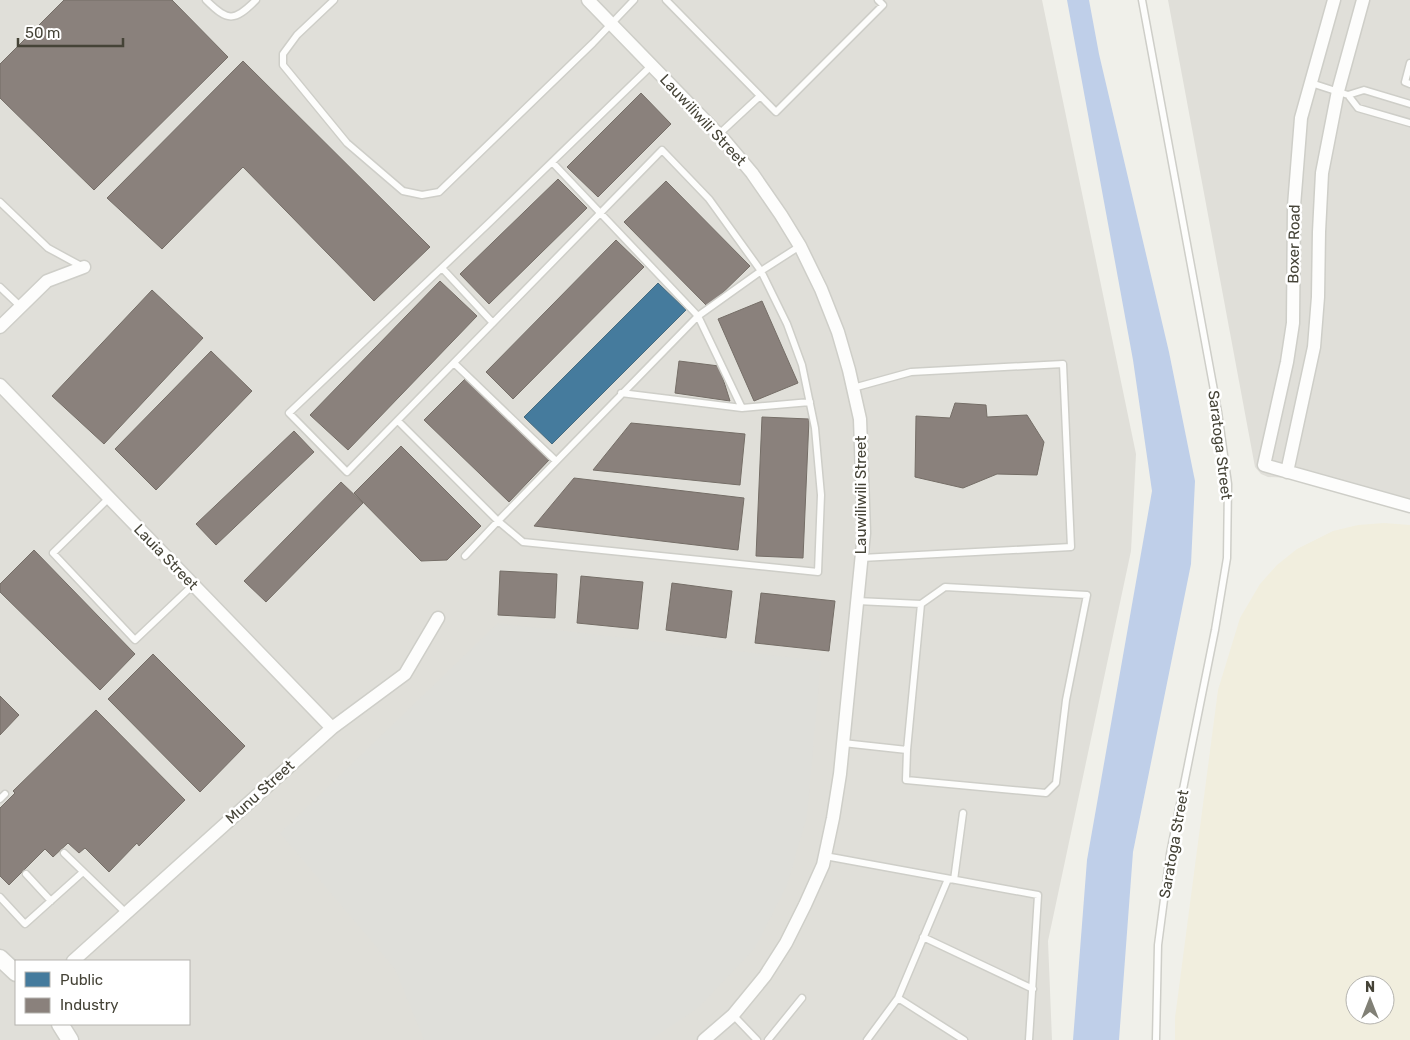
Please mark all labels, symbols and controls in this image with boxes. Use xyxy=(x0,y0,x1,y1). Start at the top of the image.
scale bar xyxy=(18,15,122,47)
text: 50 m xyxy=(25,24,60,42)
street label: Lauwiliwili Street xyxy=(656,70,750,170)
street label: Boxer Road xyxy=(1284,204,1304,284)
street label: Saratoga Street xyxy=(1204,389,1236,501)
street label: Lauwiliwili Street xyxy=(852,436,870,554)
street label: Lauia Street xyxy=(130,520,202,594)
street label: Munu Street xyxy=(222,756,298,827)
street label: Saratoga Street xyxy=(1156,788,1192,900)
legend xyxy=(15,960,190,1025)
text: Public xyxy=(60,971,103,989)
north arrow xyxy=(1345,975,1395,1025)
text: N xyxy=(1365,979,1375,996)
text: Industry xyxy=(60,996,119,1014)

